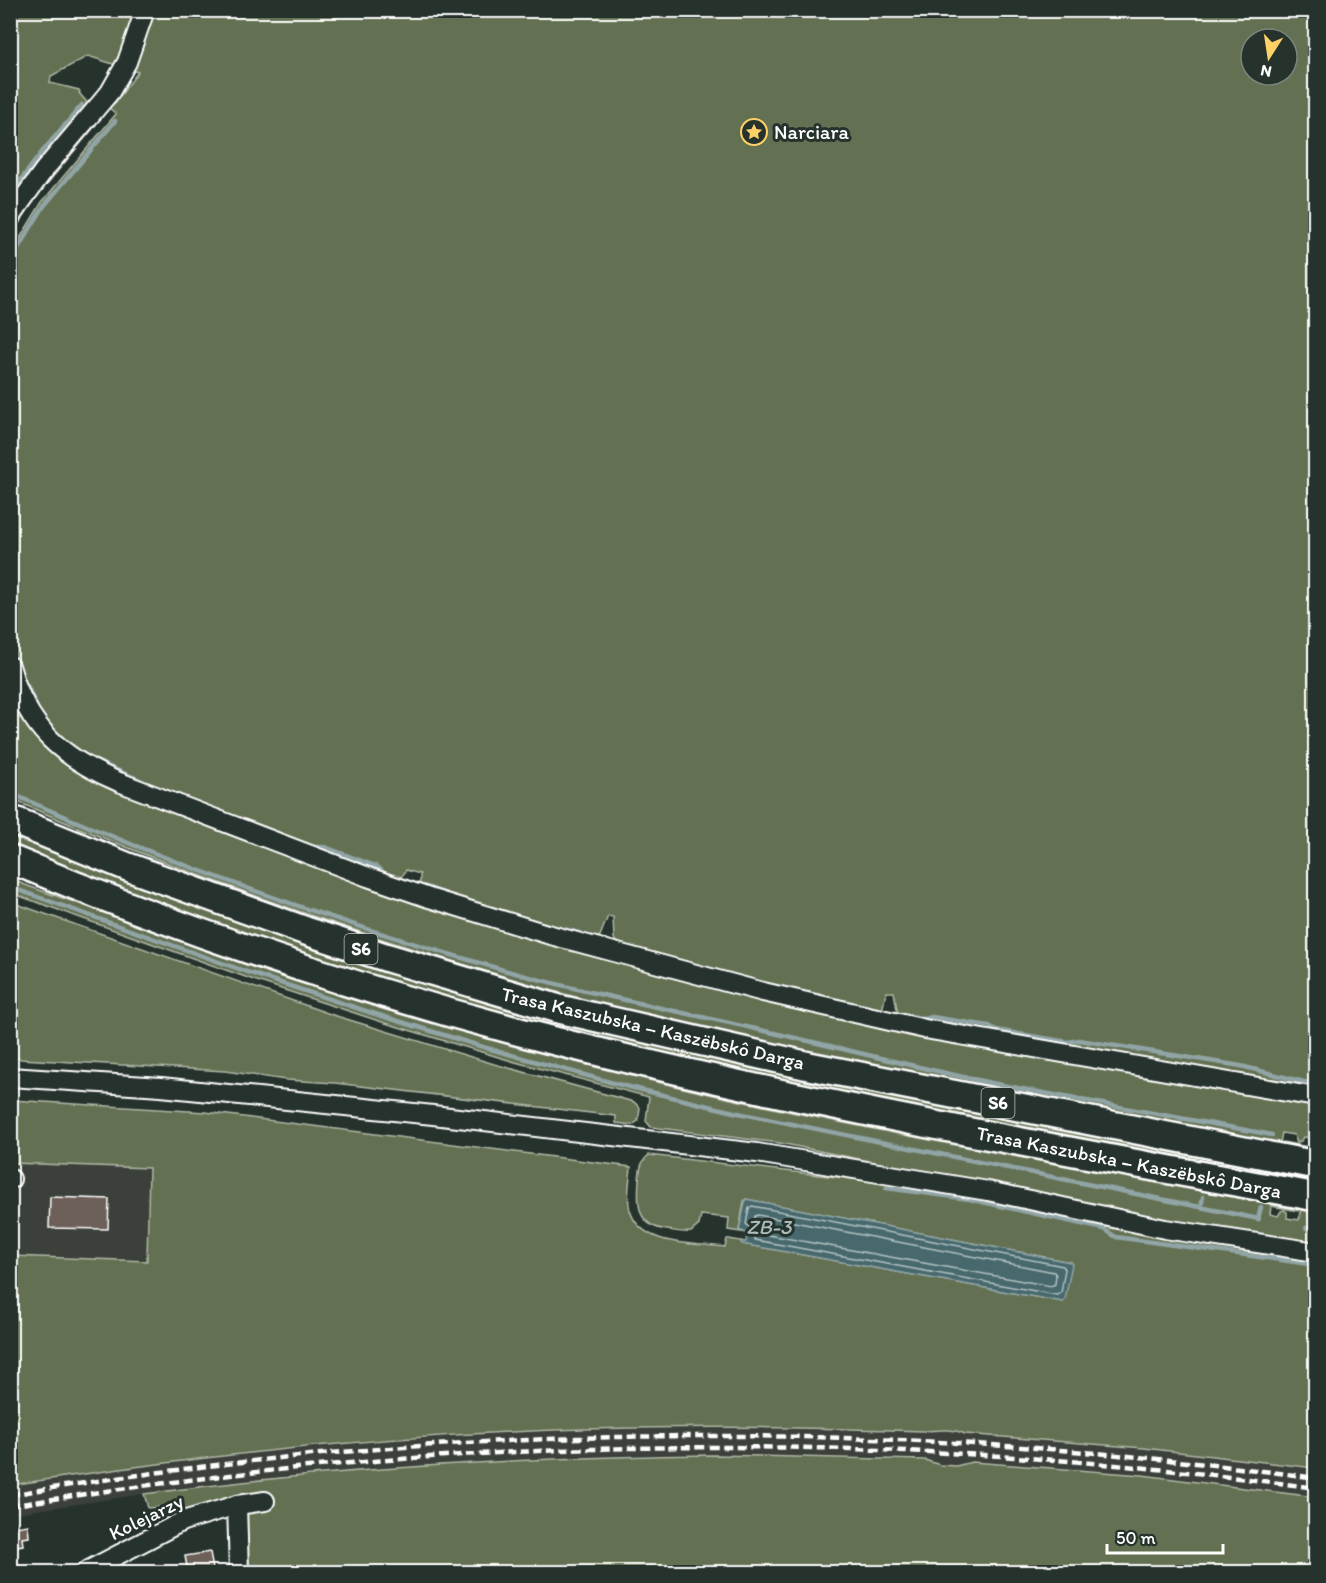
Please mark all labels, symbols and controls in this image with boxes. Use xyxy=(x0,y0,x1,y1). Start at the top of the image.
north arrow xyxy=(1239,27,1299,87)
text: N xyxy=(1259,61,1273,82)
place icon: Narciara xyxy=(739,117,769,147)
place label: Narciara xyxy=(774,120,849,144)
road number: S6 xyxy=(344,934,378,964)
street label: Trasa Kaszubska – Kaszëbskô Darga xyxy=(499,981,807,1075)
road number: S6 xyxy=(982,1088,1014,1118)
street label: Trasa Kaszubska – Kaszëbskô Darga xyxy=(975,1121,1284,1203)
water label: ZB-3 xyxy=(746,1214,793,1239)
street label: Kolejarzy xyxy=(105,1488,188,1545)
scale bar xyxy=(1107,1517,1222,1555)
text: 50 m xyxy=(1116,1527,1156,1549)

